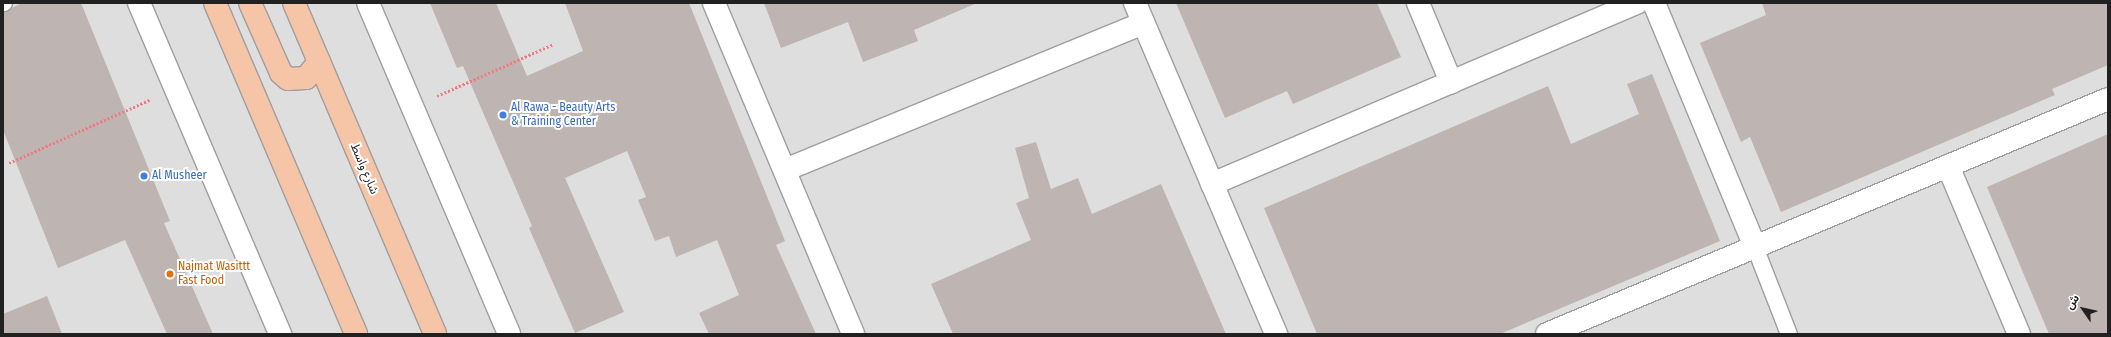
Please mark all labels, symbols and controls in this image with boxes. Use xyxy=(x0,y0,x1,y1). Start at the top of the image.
place label: Al Rawa - Beauty Arts & Training Center xyxy=(511,101,615,129)
marker: Al Rawa - Beauty Arts & Training Center xyxy=(498,110,508,120)
street label: شارع واسط xyxy=(347,141,381,197)
place label: Al Musheer xyxy=(152,169,207,183)
marker: Al Musheer xyxy=(139,171,149,181)
place label: Najmat Wasittt Fast Food xyxy=(178,260,250,288)
marker: Najmat Wasittt Fast Food xyxy=(165,269,175,279)
north arrow xyxy=(2063,289,2103,329)
text: ش xyxy=(2063,292,2082,312)

